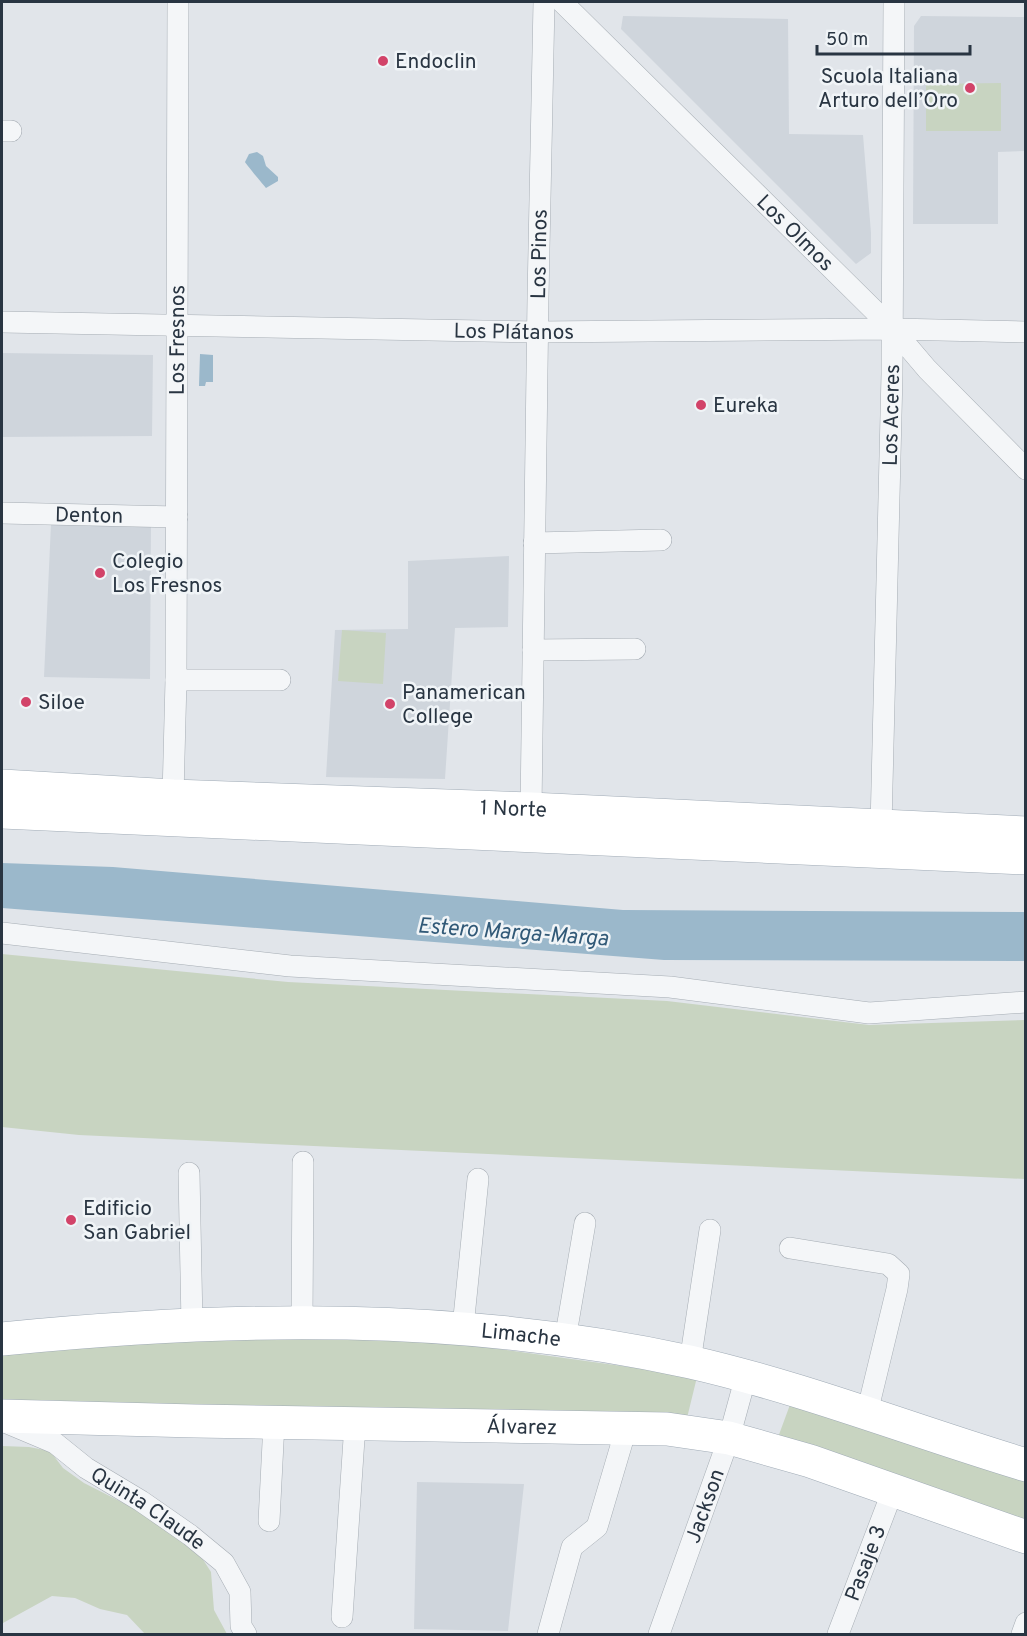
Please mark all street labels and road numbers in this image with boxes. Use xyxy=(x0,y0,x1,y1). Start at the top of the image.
street label: Los Olmos xyxy=(750,189,839,278)
street label: Los Pinos xyxy=(526,209,555,299)
street label: Los Fresnos xyxy=(165,285,192,395)
street label: Los Plátanos xyxy=(453,318,574,347)
street label: Los Aceres xyxy=(878,364,907,467)
street label: Denton xyxy=(54,502,123,531)
street label: 1 Norte xyxy=(480,795,547,825)
street label: Limache xyxy=(480,1318,562,1354)
street label: Álvarez xyxy=(486,1413,557,1442)
street label: Quinta Claude xyxy=(85,1462,210,1557)
street label: Jackson xyxy=(680,1466,732,1547)
street label: Pasaje 3 xyxy=(840,1522,893,1605)

